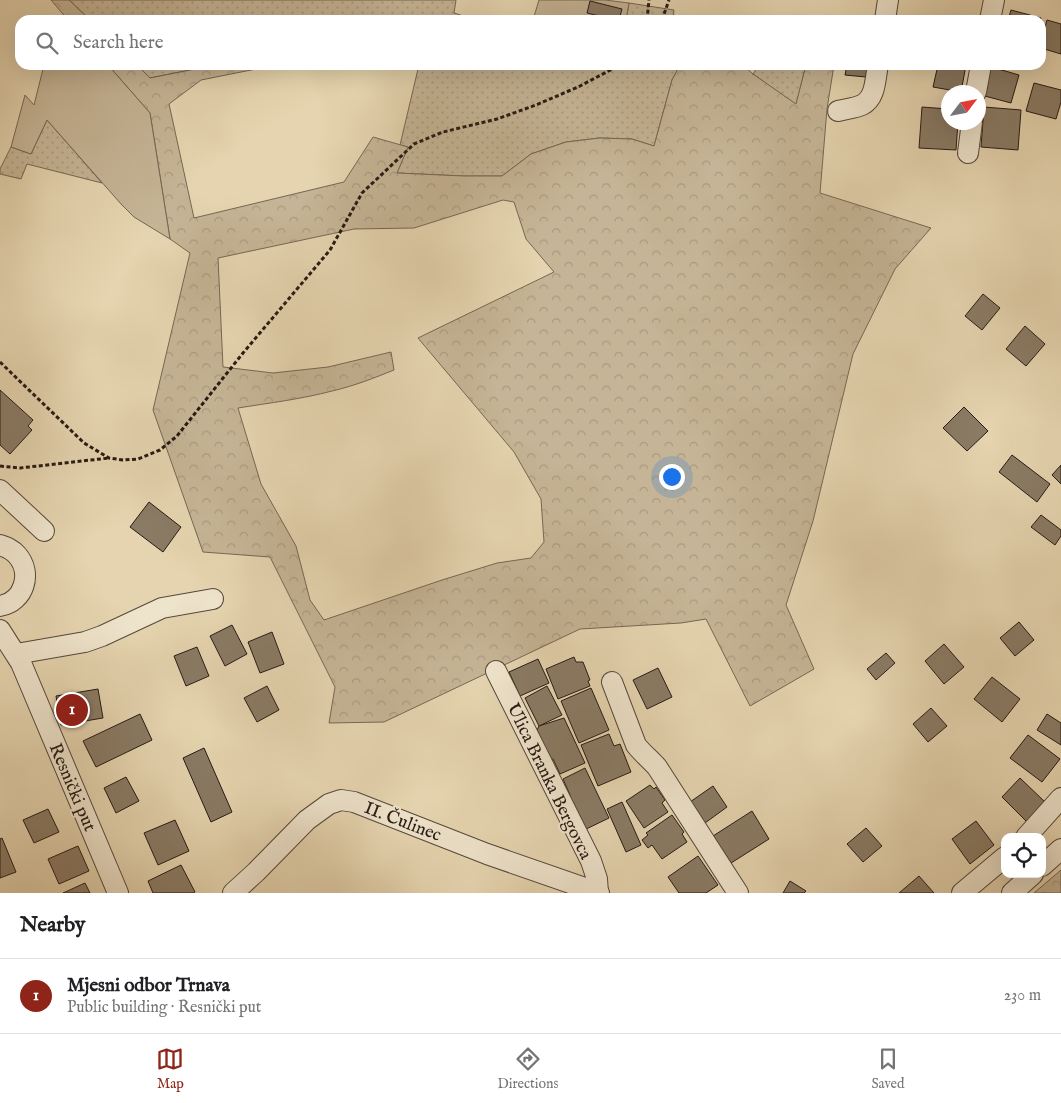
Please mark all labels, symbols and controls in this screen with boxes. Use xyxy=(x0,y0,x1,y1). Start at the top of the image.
search box xyxy=(15,15,1046,70)
icon: search xyxy=(33,29,61,57)
text: Search here xyxy=(73,31,164,55)
north arrow xyxy=(941,85,986,130)
your location xyxy=(659,464,685,490)
pin: 1 xyxy=(56,691,88,729)
street label: Ulica Branka Bergovca xyxy=(501,700,597,864)
street label: Resnički put xyxy=(43,740,101,835)
street label: II. Čulinec xyxy=(361,795,445,848)
map controls xyxy=(1001,833,1046,878)
button: locate xyxy=(1001,833,1046,878)
text: Nearby xyxy=(20,912,85,939)
text: Mjesni odbor Trnava xyxy=(67,974,230,998)
text: 1 xyxy=(33,986,39,1006)
text: 230 m xyxy=(1004,986,1041,1006)
text: Public building · Resnički put xyxy=(67,998,261,1018)
tab: Map xyxy=(156,1045,184,1093)
tab: Directions xyxy=(497,1045,558,1093)
tab: Saved xyxy=(871,1045,904,1093)

